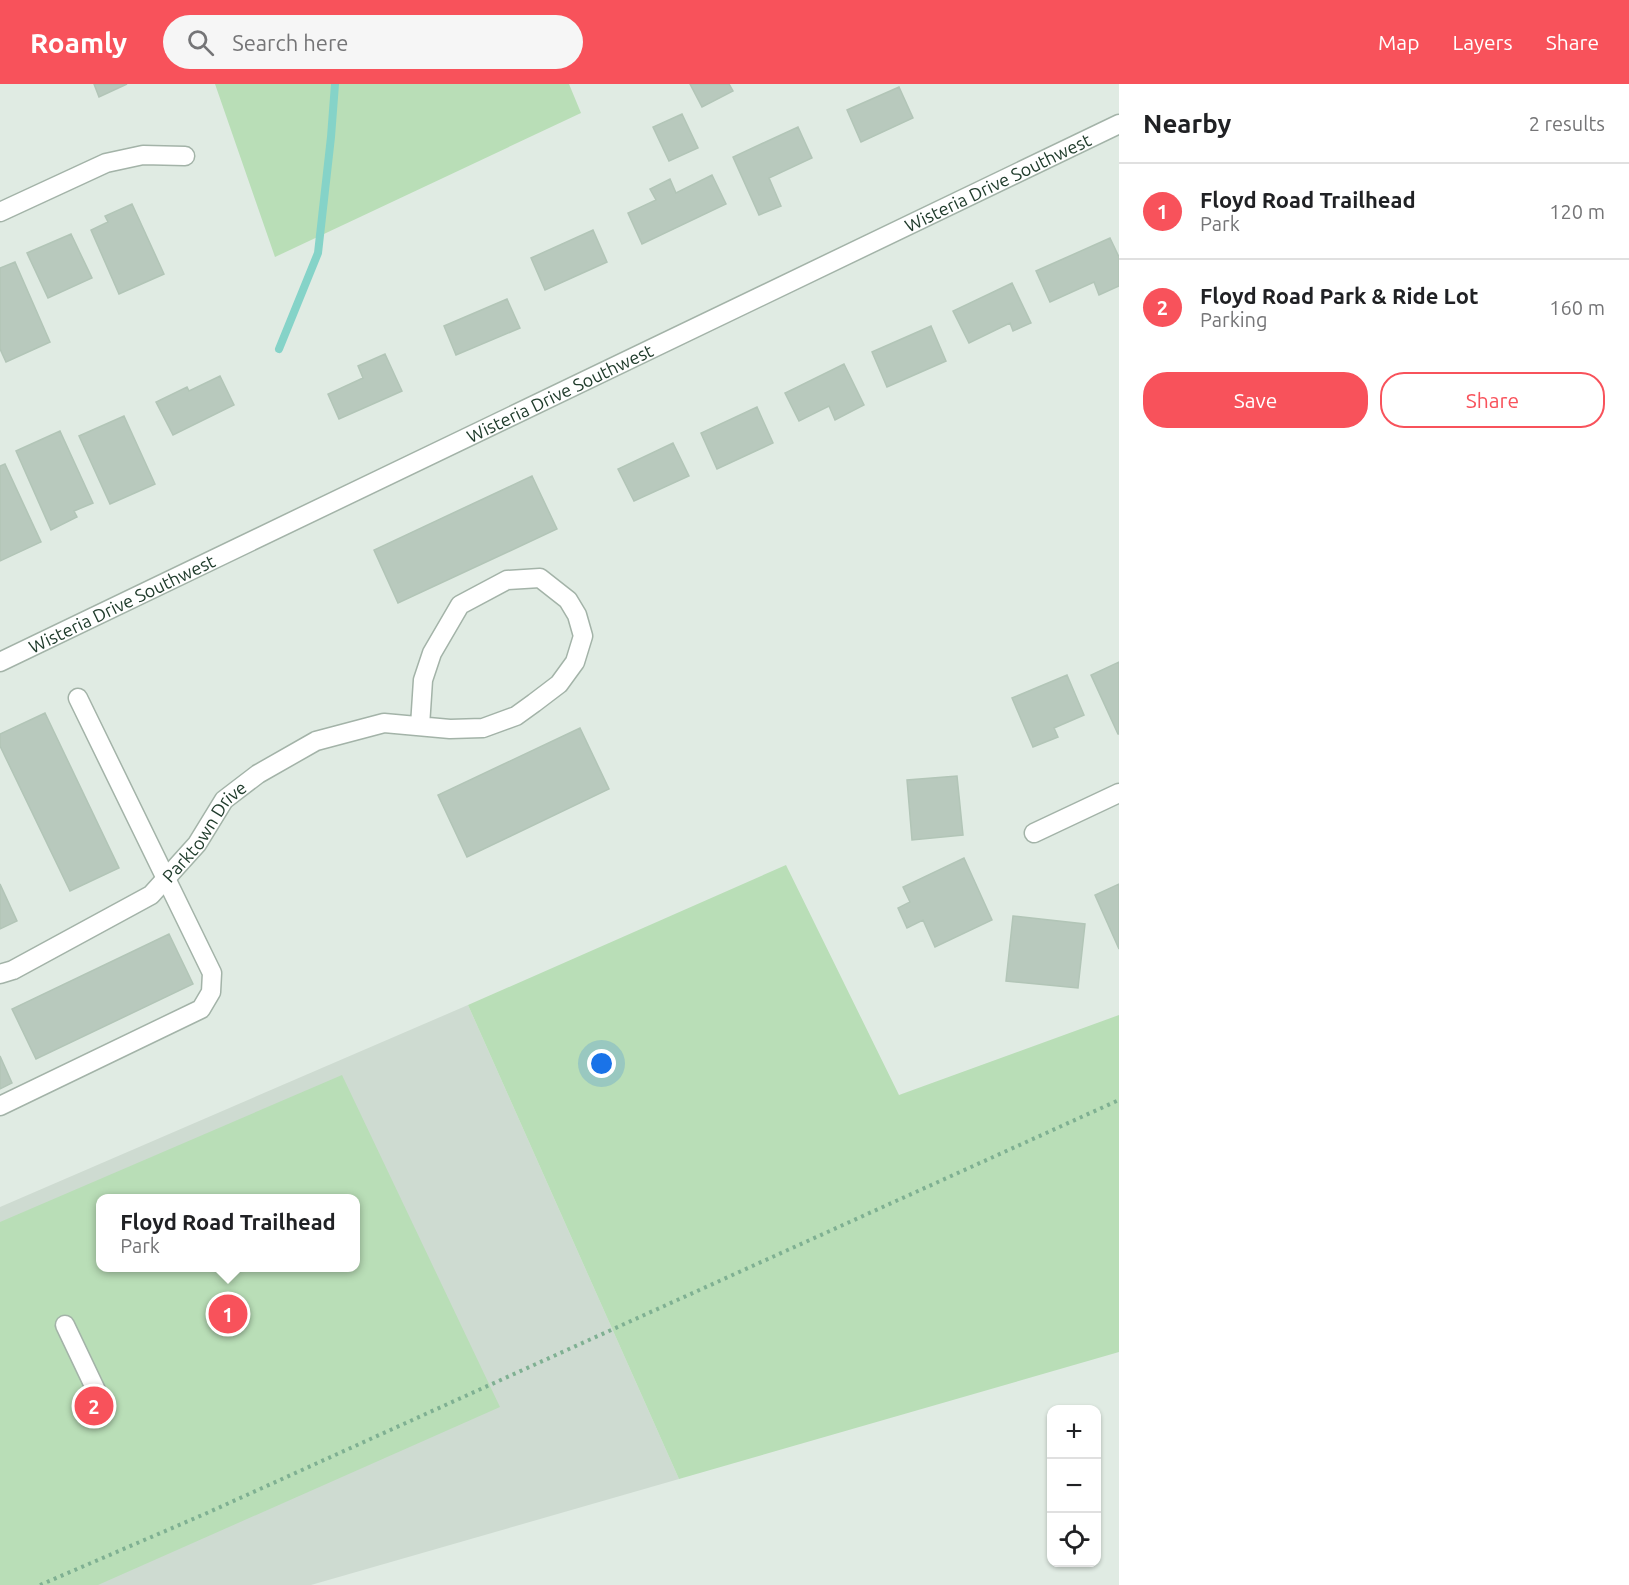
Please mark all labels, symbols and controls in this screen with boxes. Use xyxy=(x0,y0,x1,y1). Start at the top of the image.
search box xyxy=(163,15,583,69)
icon: search xyxy=(184,26,217,59)
text: Roamly xyxy=(30,27,127,58)
text: Search here xyxy=(232,30,348,55)
text: Map xyxy=(1378,30,1419,54)
text: Layers xyxy=(1452,30,1513,54)
text: Share xyxy=(1546,30,1599,54)
text: Nearby xyxy=(1143,109,1231,138)
text: 2 results xyxy=(1529,112,1605,135)
street label: Wisteria Drive Southwest xyxy=(901,129,1094,236)
text: Floyd Road Trailhead xyxy=(1200,187,1416,212)
text: 1 xyxy=(1157,200,1168,223)
text: 120 m xyxy=(1549,200,1605,223)
text: Park xyxy=(1200,212,1240,235)
text: Floyd Road Park & Ride Lot xyxy=(1200,283,1478,308)
text: 2 xyxy=(1157,296,1168,319)
text: 160 m xyxy=(1549,296,1605,319)
text: Parking xyxy=(1200,308,1268,331)
street label: Wisteria Drive Southwest xyxy=(463,340,656,446)
button: Save xyxy=(1143,372,1368,428)
button: Share xyxy=(1380,372,1605,428)
street label: Wisteria Drive Southwest xyxy=(25,550,218,657)
street label: Parktown Drive xyxy=(158,777,250,886)
your location xyxy=(587,1049,616,1078)
popup xyxy=(96,1194,360,1272)
text: Floyd Road Trailhead xyxy=(120,1209,336,1234)
text: Park xyxy=(120,1234,160,1257)
pin: 1 xyxy=(208,1292,248,1336)
pin: 2 xyxy=(74,1384,113,1428)
map controls xyxy=(1047,1405,1101,1567)
button: + xyxy=(1047,1405,1101,1459)
button: − xyxy=(1047,1459,1101,1513)
button: locate xyxy=(1047,1513,1101,1567)

